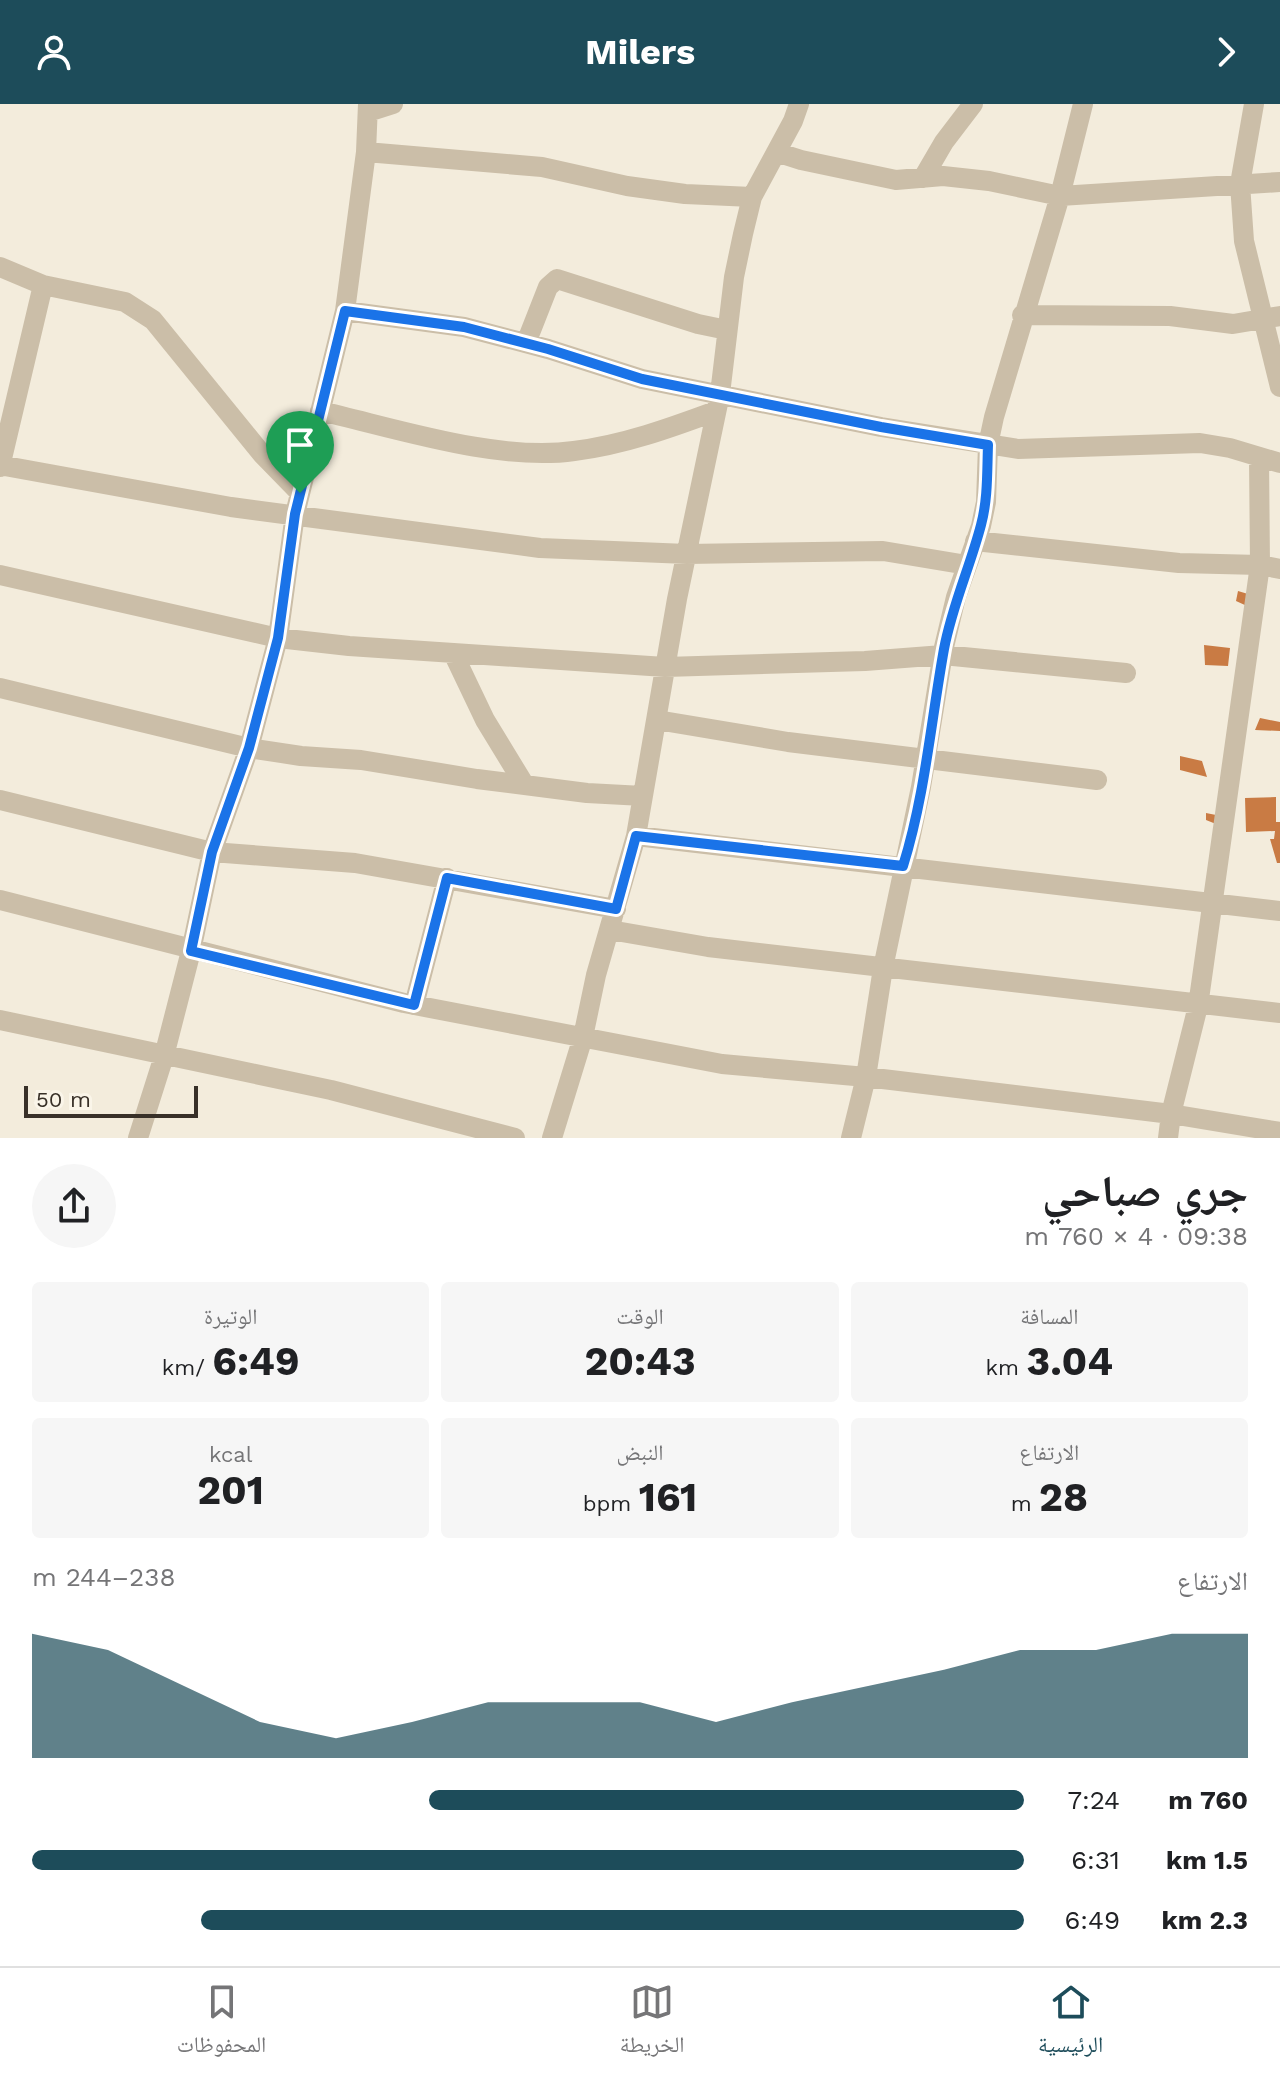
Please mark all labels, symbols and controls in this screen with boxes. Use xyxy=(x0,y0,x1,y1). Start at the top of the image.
icon: person xyxy=(32,30,76,74)
icon: forward xyxy=(1204,30,1248,74)
text: Milers xyxy=(585,31,695,73)
pin xyxy=(266,411,334,493)
icon: arrive xyxy=(278,423,322,467)
scale bar xyxy=(24,1082,198,1118)
text: 50 m xyxy=(36,1087,91,1112)
button: share xyxy=(32,1164,116,1248)
text: جري صباحي xyxy=(1042,1165,1248,1217)
text: 09:38 · 4 × 760 m xyxy=(1024,1221,1248,1251)
text: الوتيرة xyxy=(204,1304,257,1329)
text: الوقت xyxy=(616,1304,664,1329)
text: المسافة xyxy=(1020,1304,1079,1329)
text: 6:49 xyxy=(212,1338,300,1385)
text: 20:43 xyxy=(584,1338,696,1385)
text: 3.04 xyxy=(1027,1338,1113,1385)
text: /km xyxy=(162,1355,212,1380)
text: km xyxy=(986,1355,1027,1380)
text: النبض xyxy=(617,1440,663,1465)
text: الارتفاع xyxy=(1019,1440,1079,1465)
text: kcal xyxy=(209,1442,252,1467)
text: 201 xyxy=(197,1467,264,1514)
text: 161 xyxy=(639,1474,697,1521)
text: 28 xyxy=(1039,1474,1088,1521)
text: bpm xyxy=(583,1491,639,1516)
text: m xyxy=(1011,1491,1039,1516)
text: 238–244 m xyxy=(32,1562,175,1592)
text: الارتفاع xyxy=(1177,1566,1248,1596)
text: 7:24 xyxy=(1067,1785,1120,1815)
text: 760 m xyxy=(1168,1785,1248,1815)
text: 6:31 xyxy=(1071,1845,1120,1875)
text: 1.5 km xyxy=(1166,1845,1248,1875)
text: 6:49 xyxy=(1065,1905,1120,1935)
text: 2.3 km xyxy=(1161,1905,1248,1935)
tab: المحفوظات xyxy=(177,1980,266,2066)
tab: الخريطة xyxy=(620,1980,685,2066)
tab: الرئيسية xyxy=(1038,1980,1103,2066)

